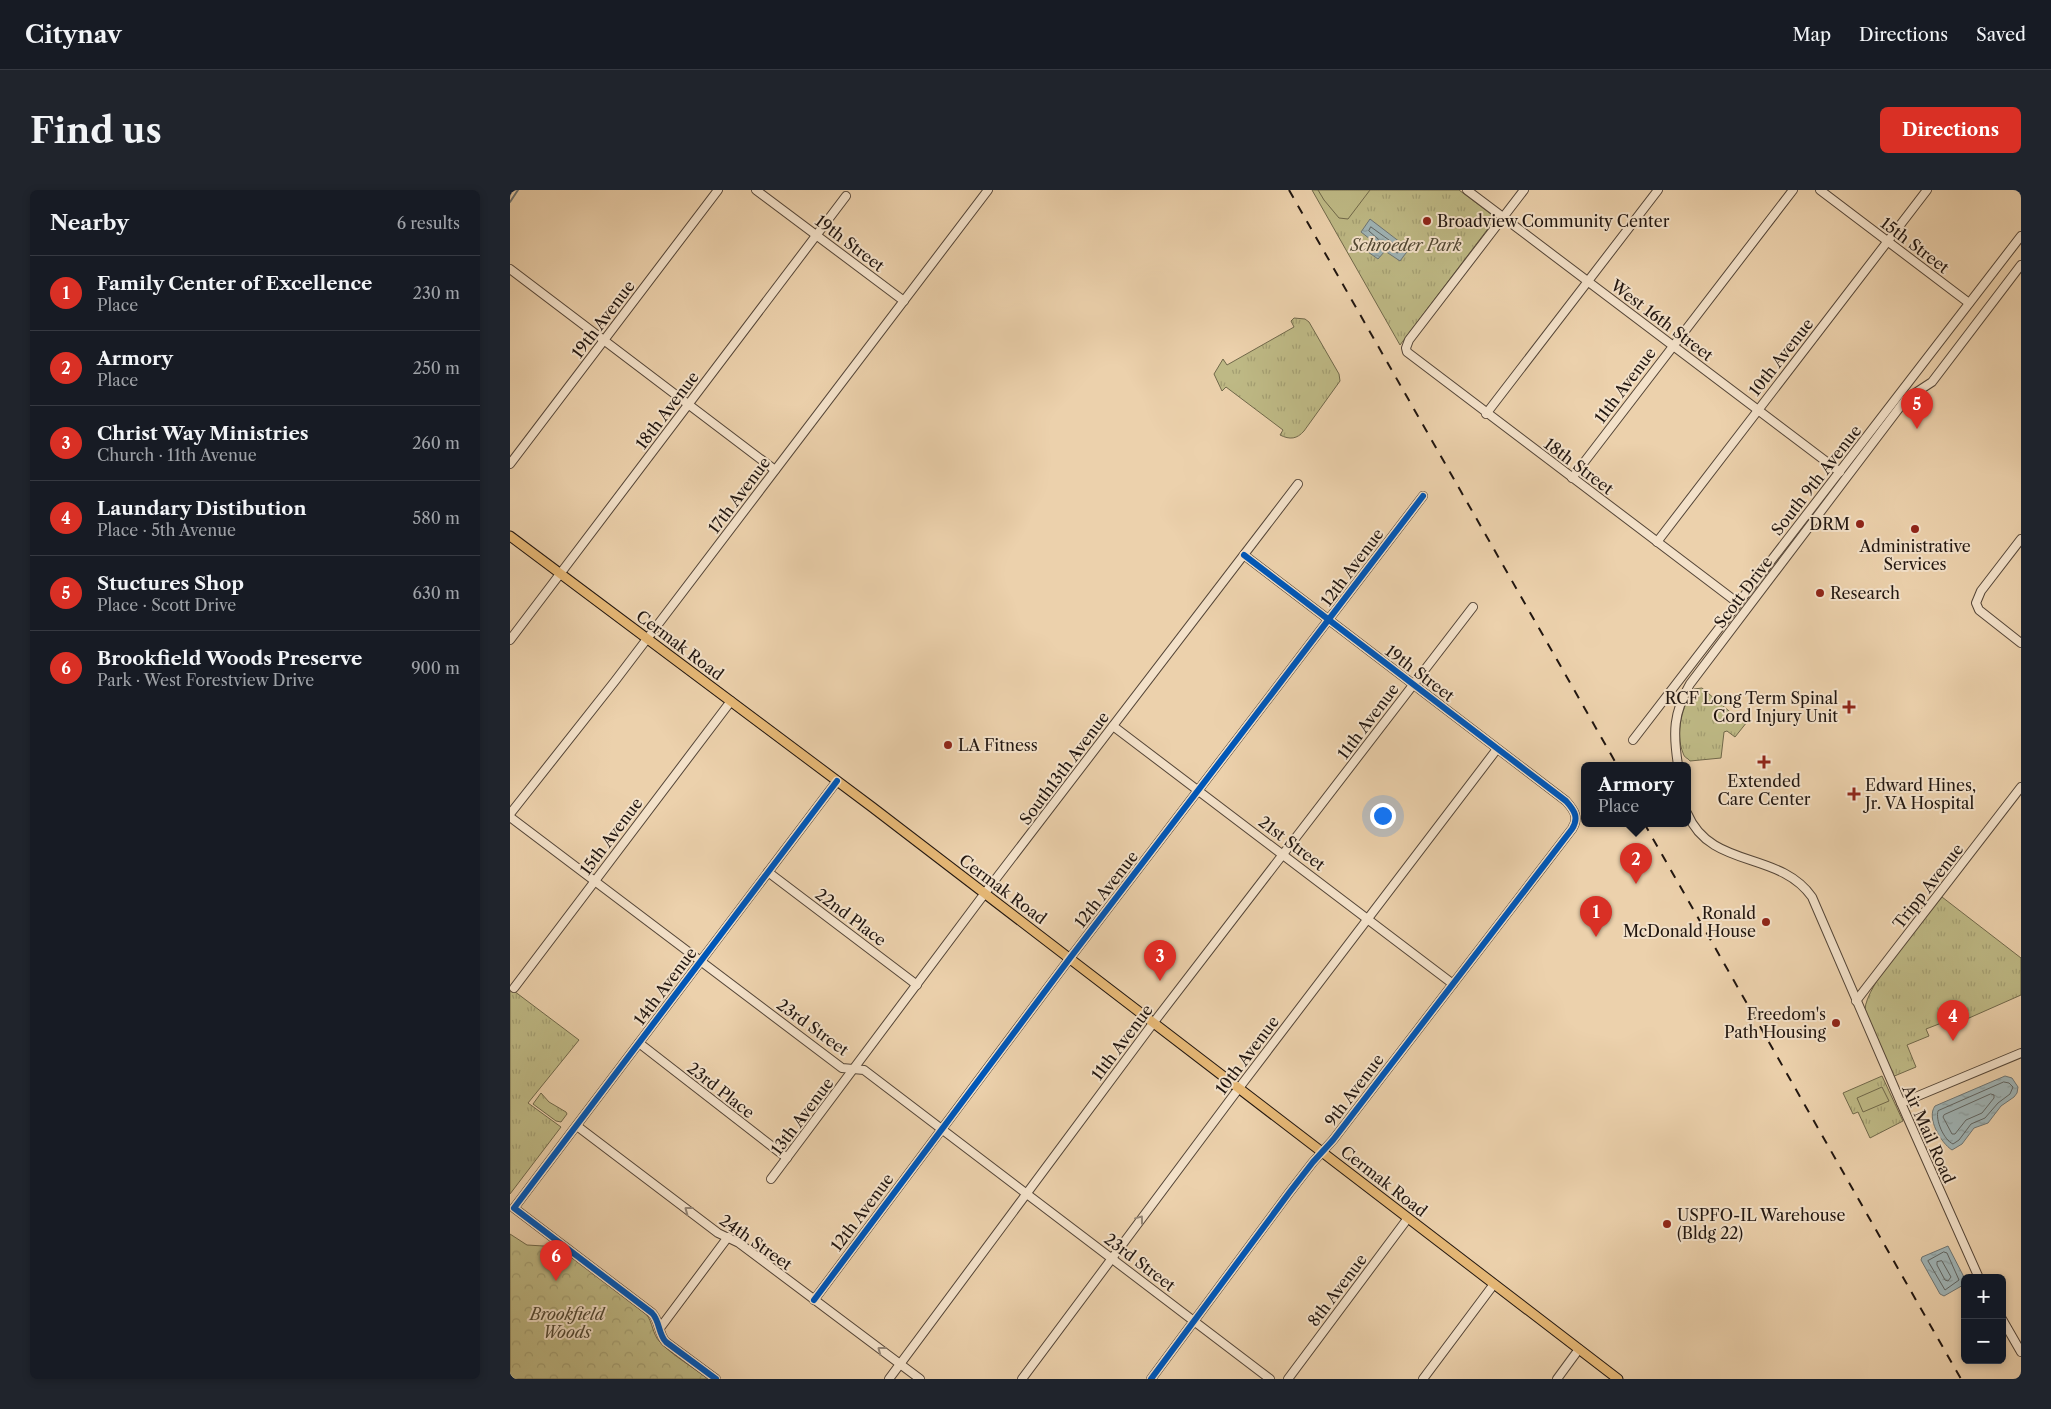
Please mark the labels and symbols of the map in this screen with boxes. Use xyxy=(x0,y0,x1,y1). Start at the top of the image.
street label: 19th Street xyxy=(811,211,889,276)
place label: Broadview Community Center xyxy=(1437,211,1670,231)
street label: 15th Street xyxy=(1877,213,1954,277)
marker: Broadview Community Center xyxy=(1421,215,1433,227)
park label: Schroeder Park xyxy=(1349,235,1462,255)
street label: West 16th Street xyxy=(1606,274,1718,365)
street label: 19th Avenue xyxy=(567,276,639,362)
street label: 10th Avenue xyxy=(1744,314,1818,400)
street label: 11th Avenue xyxy=(1590,343,1660,427)
street label: 18th Avenue xyxy=(631,367,703,453)
pin: 5 xyxy=(1901,388,1933,429)
street label: South 9th Avenue xyxy=(1767,421,1865,539)
street label: 18th Street xyxy=(1540,433,1618,499)
street label: 17th Avenue xyxy=(704,453,774,537)
place label: DRM xyxy=(1809,514,1850,534)
marker: DRM xyxy=(1854,518,1866,530)
marker: Administrative Services xyxy=(1909,523,1921,535)
street label: 12th Avenue xyxy=(1316,524,1388,610)
place label: Administrative Services xyxy=(1858,536,1971,574)
street label: Scott Drive xyxy=(1709,552,1777,632)
place label: Research xyxy=(1830,583,1900,603)
marker: Research xyxy=(1814,587,1826,599)
street label: Cermak Road xyxy=(632,606,728,684)
street label: 19th Street xyxy=(1381,641,1459,706)
street label: 11th Avenue xyxy=(1333,679,1403,763)
place label: RCF Long Term Spinal Cord Injury Unit xyxy=(1665,688,1838,726)
marker: RCF Long Term Spinal Cord Injury Unit xyxy=(1842,700,1856,714)
street label: South13th Avenue xyxy=(1015,707,1113,829)
place label: LA Fitness xyxy=(958,735,1038,755)
marker: LA Fitness xyxy=(942,739,954,751)
marker: Extended Care Center xyxy=(1757,755,1771,769)
place label: Extended Care Center xyxy=(1717,771,1811,809)
place label: Edward Hines, Jr. VA Hospital xyxy=(1862,775,1976,813)
marker: Edward Hines, Jr. VA Hospital xyxy=(1847,787,1861,801)
street label: 15th Avenue xyxy=(575,793,647,879)
your location xyxy=(1370,803,1396,829)
street label: 21st Street xyxy=(1255,812,1329,875)
street label: Tripp Avenue xyxy=(1888,839,1968,933)
pin: 2 xyxy=(1620,843,1652,884)
street label: 12th Avenue xyxy=(1070,847,1142,931)
street label: Cermak Road xyxy=(955,850,1051,928)
street label: 22nd Place xyxy=(812,884,890,950)
pin: 1 xyxy=(1580,896,1612,937)
place label: Ronald McDonald House xyxy=(1623,903,1756,941)
marker: Ronald McDonald House xyxy=(1760,916,1772,928)
pin: 3 xyxy=(1144,940,1176,981)
street label: 14th Avenue xyxy=(629,943,701,1029)
street label: 23rd Street xyxy=(773,994,853,1060)
street label: 11th Avenue xyxy=(1087,1000,1157,1084)
pin: 4 xyxy=(1937,1000,1969,1041)
place label: Freedom's Path Housing xyxy=(1724,1004,1827,1042)
street label: 10th Avenue xyxy=(1211,1012,1283,1098)
marker: Freedom's Path Housing xyxy=(1830,1017,1842,1029)
street label: 9th Avenue xyxy=(1320,1050,1388,1130)
street label: 23rd Place xyxy=(683,1058,759,1122)
street label: 13th Avenue xyxy=(766,1073,838,1159)
street label: Air Mail Road xyxy=(1898,1081,1960,1186)
street label: Cermak Road xyxy=(1337,1141,1431,1221)
street label: 12th Avenue xyxy=(826,1169,898,1255)
place label: USPFO-IL Warehouse (Bldg 22) xyxy=(1677,1205,1846,1243)
one-way arrow xyxy=(684,1207,694,1216)
street label: 24th Street xyxy=(716,1210,796,1274)
one-way arrow xyxy=(1135,1216,1143,1225)
marker: USPFO-IL Warehouse (Bldg 22) xyxy=(1661,1218,1673,1230)
street label: 23rd Street xyxy=(1100,1229,1180,1295)
pin: 6 xyxy=(540,1240,572,1281)
street label: 8th Avenue xyxy=(1303,1250,1371,1330)
park label: Brookfield Woods xyxy=(528,1304,606,1342)
one-way arrow xyxy=(877,1347,887,1356)

